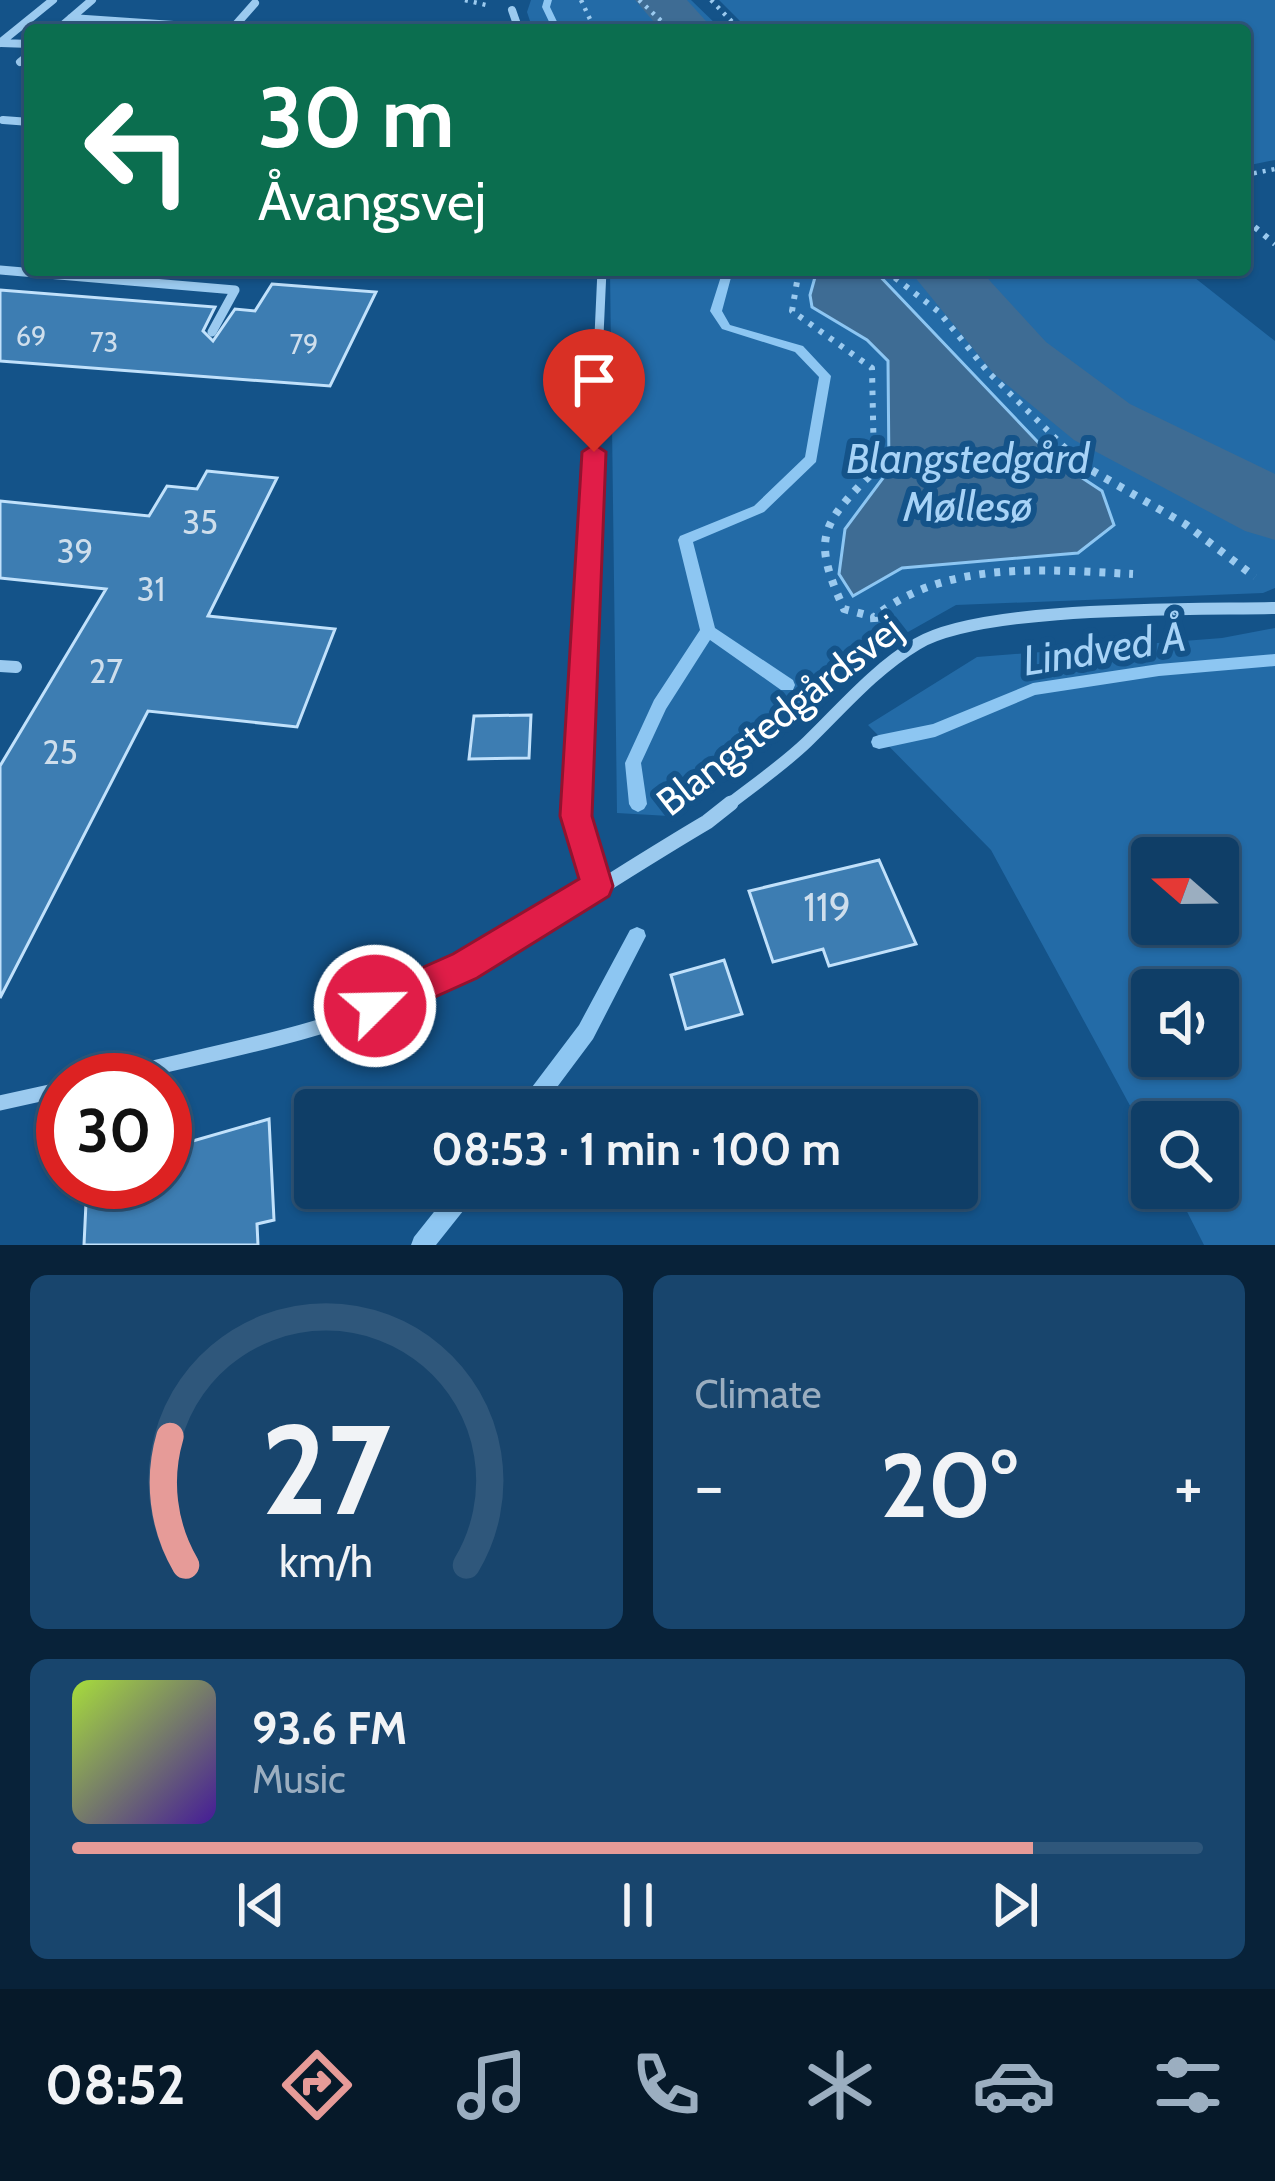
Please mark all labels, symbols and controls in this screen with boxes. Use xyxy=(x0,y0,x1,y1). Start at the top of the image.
text: 30 m xyxy=(258,66,454,168)
icon: left xyxy=(60,72,216,228)
text: Åvangsvej xyxy=(258,168,486,234)
house number: 69 xyxy=(16,320,46,353)
house number: 73 xyxy=(90,326,118,359)
house number: 79 xyxy=(290,328,318,361)
pin xyxy=(543,329,645,452)
icon: arrive xyxy=(561,347,627,413)
water label: Blangstedgård Møllesø xyxy=(846,432,1091,532)
house number: 35 xyxy=(182,502,218,542)
house number: 39 xyxy=(57,531,93,571)
house number: 31 xyxy=(137,569,165,609)
street label: Blangstedgårdsvej xyxy=(647,604,911,826)
water label: Lindved Å xyxy=(1019,610,1189,686)
house number: 27 xyxy=(89,651,123,691)
house number: 25 xyxy=(42,732,78,772)
north arrow xyxy=(1131,837,1239,945)
map controls xyxy=(1131,837,1239,1209)
house number: 119 xyxy=(803,883,851,931)
position arrow xyxy=(312,943,438,1069)
button: sound xyxy=(1131,969,1239,1077)
speed limit sign: 30 xyxy=(36,1053,192,1209)
button: search xyxy=(1131,1101,1239,1209)
text: 08:53 · 1 min · 100 m xyxy=(431,1122,841,1176)
text: Climate xyxy=(695,1370,821,1418)
text: 27 xyxy=(261,1394,391,1545)
text: 20° xyxy=(880,1430,1017,1540)
text: − xyxy=(695,1445,724,1526)
text: + xyxy=(1174,1445,1203,1526)
text: km/h xyxy=(279,1536,373,1588)
text: 93.6 FM xyxy=(252,1701,407,1755)
text: Music xyxy=(252,1755,346,1803)
icon: previous xyxy=(228,1872,294,1938)
icon: pause xyxy=(605,1872,671,1938)
icon: next xyxy=(982,1872,1048,1938)
icon: directions xyxy=(275,2043,359,2127)
icon: music xyxy=(450,2043,534,2127)
icon: phone xyxy=(624,2043,708,2127)
icon: climate xyxy=(798,2043,882,2127)
icon: car xyxy=(972,2043,1056,2127)
icon: filters xyxy=(1146,2043,1230,2127)
text: 08:52 xyxy=(45,2052,185,2118)

